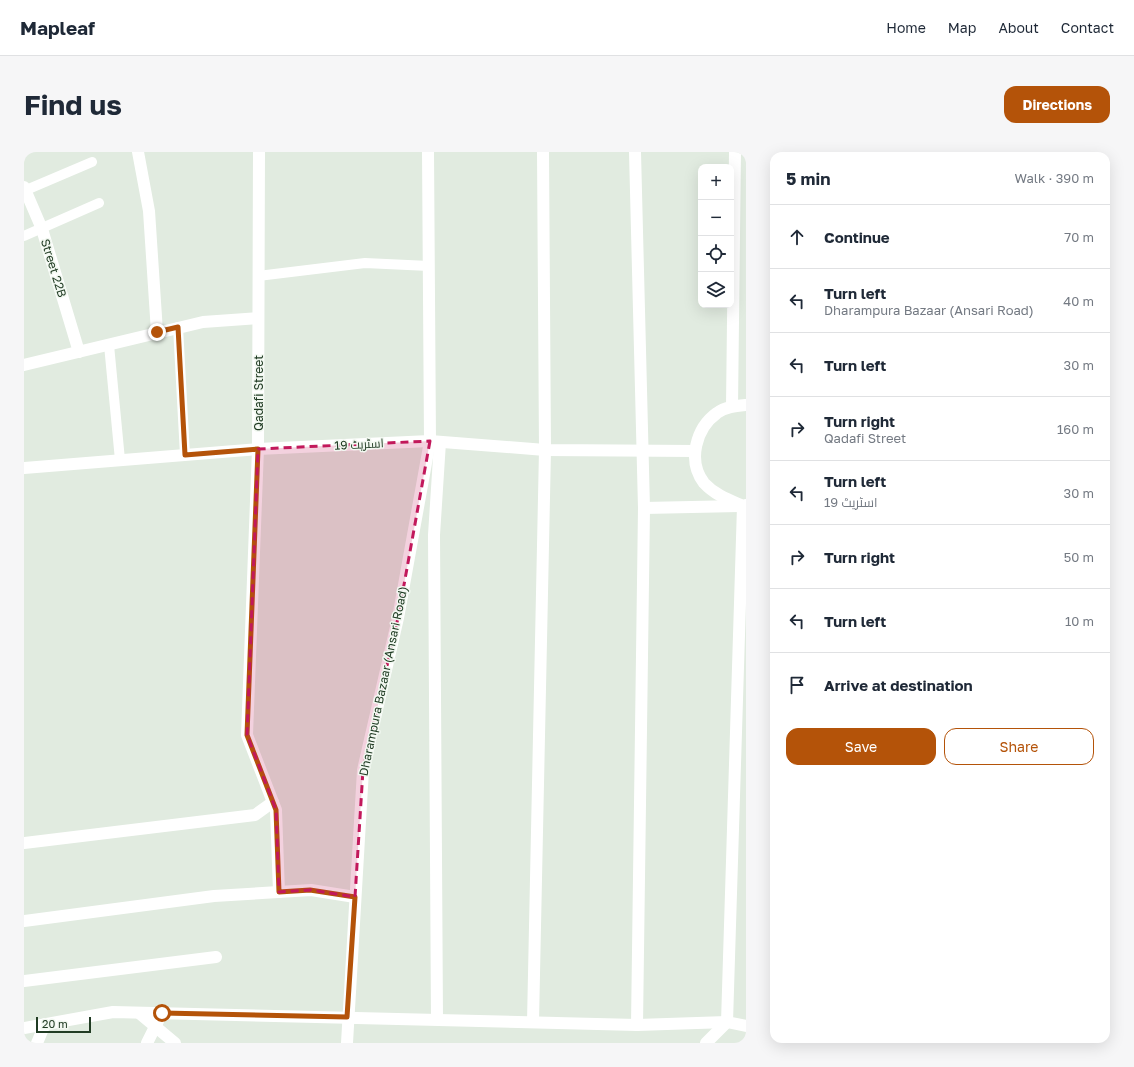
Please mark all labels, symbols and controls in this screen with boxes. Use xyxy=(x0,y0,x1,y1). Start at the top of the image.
text: Mapleaf xyxy=(20,16,95,39)
text: Home xyxy=(886,19,926,36)
text: Map xyxy=(948,19,976,36)
text: About xyxy=(998,19,1039,36)
text: Contact xyxy=(1061,19,1114,36)
button: Directions xyxy=(1004,86,1110,123)
text: Find us xyxy=(24,88,122,121)
map controls xyxy=(698,164,734,308)
button: + xyxy=(698,164,734,200)
text: 5 min xyxy=(786,168,830,189)
text: Walk · 390 m xyxy=(1015,170,1094,186)
button: − xyxy=(698,200,734,236)
icon: ahead xyxy=(786,226,808,248)
text: Continue xyxy=(824,228,890,246)
text: 70 m xyxy=(1064,229,1094,245)
button: locate xyxy=(698,236,734,272)
street label: Street 22B xyxy=(38,237,70,299)
button: layers xyxy=(698,272,734,308)
text: Turn left xyxy=(824,284,886,302)
icon: left xyxy=(786,290,808,312)
text: 40 m xyxy=(1063,293,1094,309)
text: Dharampura Bazaar (Ansari Road) xyxy=(824,302,1034,318)
route end xyxy=(148,323,166,341)
icon: left xyxy=(786,354,808,376)
street label: Qadafi Street xyxy=(251,355,266,431)
text: Turn left xyxy=(824,356,886,374)
text: 30 m xyxy=(1064,357,1094,373)
text: Turn right xyxy=(824,412,895,430)
icon: right xyxy=(786,418,808,440)
text: 160 m xyxy=(1057,421,1094,437)
text: Qadafi Street xyxy=(824,430,906,446)
street label: اسٹریٹ 19 xyxy=(334,435,384,453)
text: Turn left xyxy=(824,472,886,490)
icon: left xyxy=(786,482,808,504)
text: 30 m xyxy=(1064,485,1094,501)
text: اسٹریٹ 19 xyxy=(824,494,877,510)
icon: right xyxy=(786,546,808,568)
text: Turn right xyxy=(824,548,895,566)
text: 50 m xyxy=(1064,549,1094,565)
street label: Dharampura Bazaar (Ansari Road) xyxy=(356,585,410,777)
icon: left xyxy=(786,610,808,632)
text: Turn left xyxy=(824,612,886,630)
text: 10 m xyxy=(1065,613,1094,629)
icon: arrive xyxy=(786,674,808,696)
text: Arrive at destination xyxy=(824,676,973,694)
button: Save xyxy=(786,728,936,765)
button: Share xyxy=(944,728,1094,765)
route start xyxy=(153,1004,171,1022)
scale bar xyxy=(36,1015,91,1034)
text: 20 m xyxy=(42,1017,68,1030)

